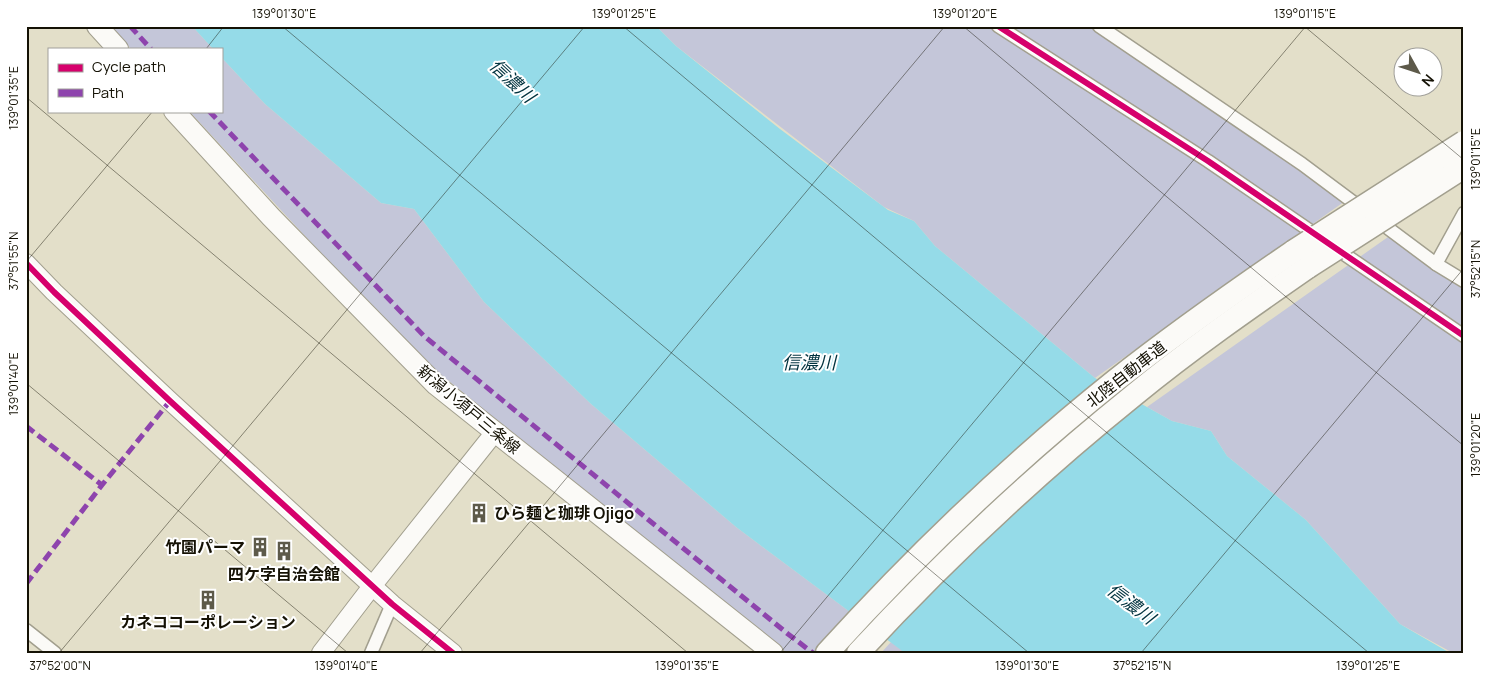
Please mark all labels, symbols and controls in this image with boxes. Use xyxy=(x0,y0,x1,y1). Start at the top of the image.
text: 139°01'30"E xyxy=(252,5,316,22)
text: 139°01'25"E xyxy=(592,5,656,22)
text: 139°01'20"E xyxy=(933,5,997,22)
text: 139°01'15"E xyxy=(1274,5,1336,22)
legend xyxy=(48,48,222,112)
north arrow xyxy=(1392,48,1442,98)
water label: 信濃川 xyxy=(485,53,542,109)
text: Cycle path xyxy=(92,56,166,77)
text: 139°01'35"E xyxy=(5,66,22,130)
text: N xyxy=(1418,71,1439,91)
text: Path xyxy=(92,82,124,103)
text: 139°01'15"E xyxy=(1467,128,1484,190)
text: 37°51'55"N xyxy=(5,231,22,291)
text: 37°52'15"N xyxy=(1467,240,1484,298)
street label: 北陸自動車道 xyxy=(1081,336,1171,412)
water label: 信濃川 xyxy=(782,350,838,374)
text: 139°01'40"E xyxy=(5,352,22,416)
street label: 新潟小須戸三条線 xyxy=(413,359,525,459)
text: 139°01'20"E xyxy=(1467,413,1484,477)
building icon: ひら麺と珈琲 Ojigo xyxy=(468,502,490,524)
place label: ひら麺と珈琲 Ojigo xyxy=(494,502,634,524)
place label: 竹園パーマ xyxy=(165,536,245,558)
building icon: 竹園パーマ xyxy=(249,536,271,558)
building icon: 四ケ字自治会館 xyxy=(273,540,295,562)
place label: 四ケ字自治会館 xyxy=(228,563,340,585)
water label: 信濃川 xyxy=(1103,577,1162,630)
building icon: カネココーポレーション xyxy=(197,589,219,611)
place label: カネココーポレーション xyxy=(120,611,296,633)
text: 37°52'00"N xyxy=(29,657,91,674)
text: 139°01'40"E xyxy=(314,657,378,674)
text: 139°01'35"E xyxy=(655,657,719,674)
text: 139°01'30"E xyxy=(995,657,1059,674)
text: 37°52'15"N xyxy=(1113,657,1171,674)
text: 139°01'25"E xyxy=(1336,657,1400,674)

